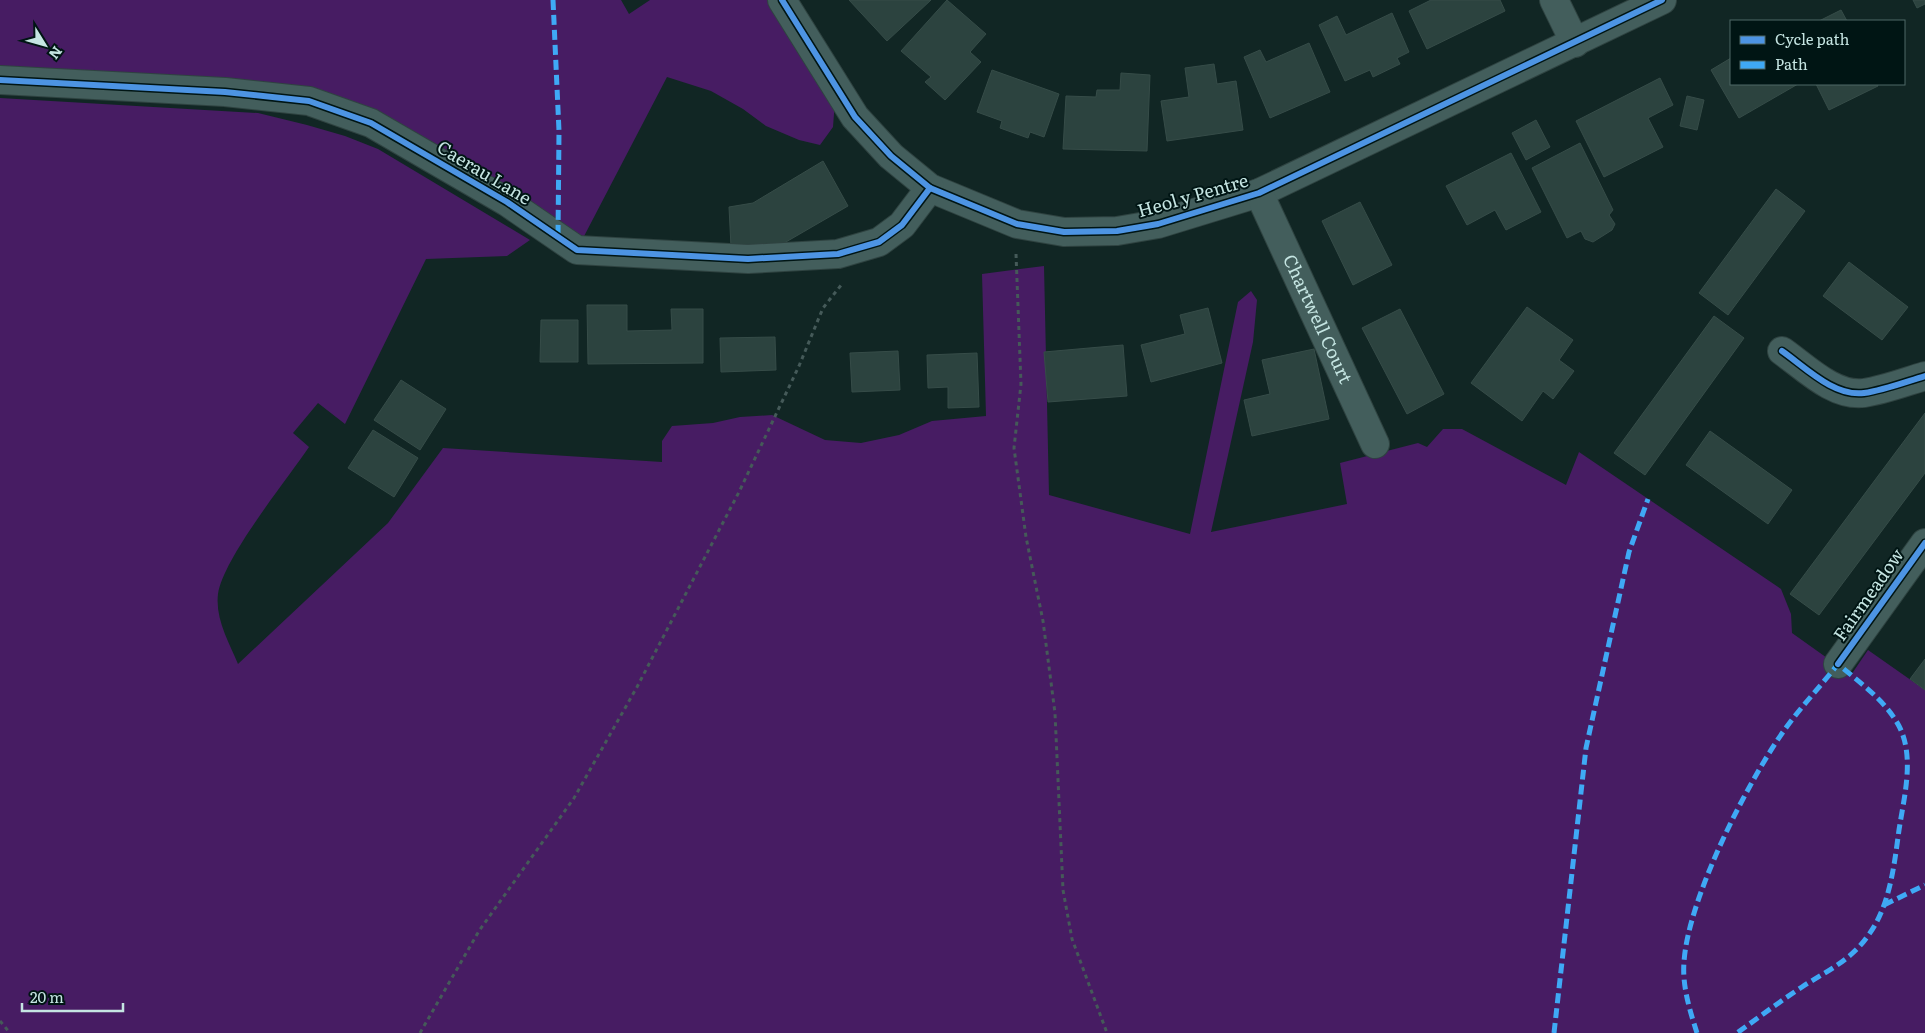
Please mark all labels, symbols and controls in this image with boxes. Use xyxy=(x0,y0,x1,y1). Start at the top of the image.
north arrow xyxy=(20,20,70,70)
legend xyxy=(1730,20,1905,85)
text: Cycle path xyxy=(1775,27,1850,50)
text: N xyxy=(45,43,68,64)
text: Path xyxy=(1775,52,1808,75)
street label: Caerau Lane xyxy=(432,133,537,211)
street label: Heol y Pentre xyxy=(1134,166,1251,223)
street label: Chartwell Court xyxy=(1277,250,1360,388)
street label: Fairmeadow xyxy=(1826,542,1910,646)
scale bar xyxy=(22,980,124,1012)
text: 20 m xyxy=(30,985,64,1008)

